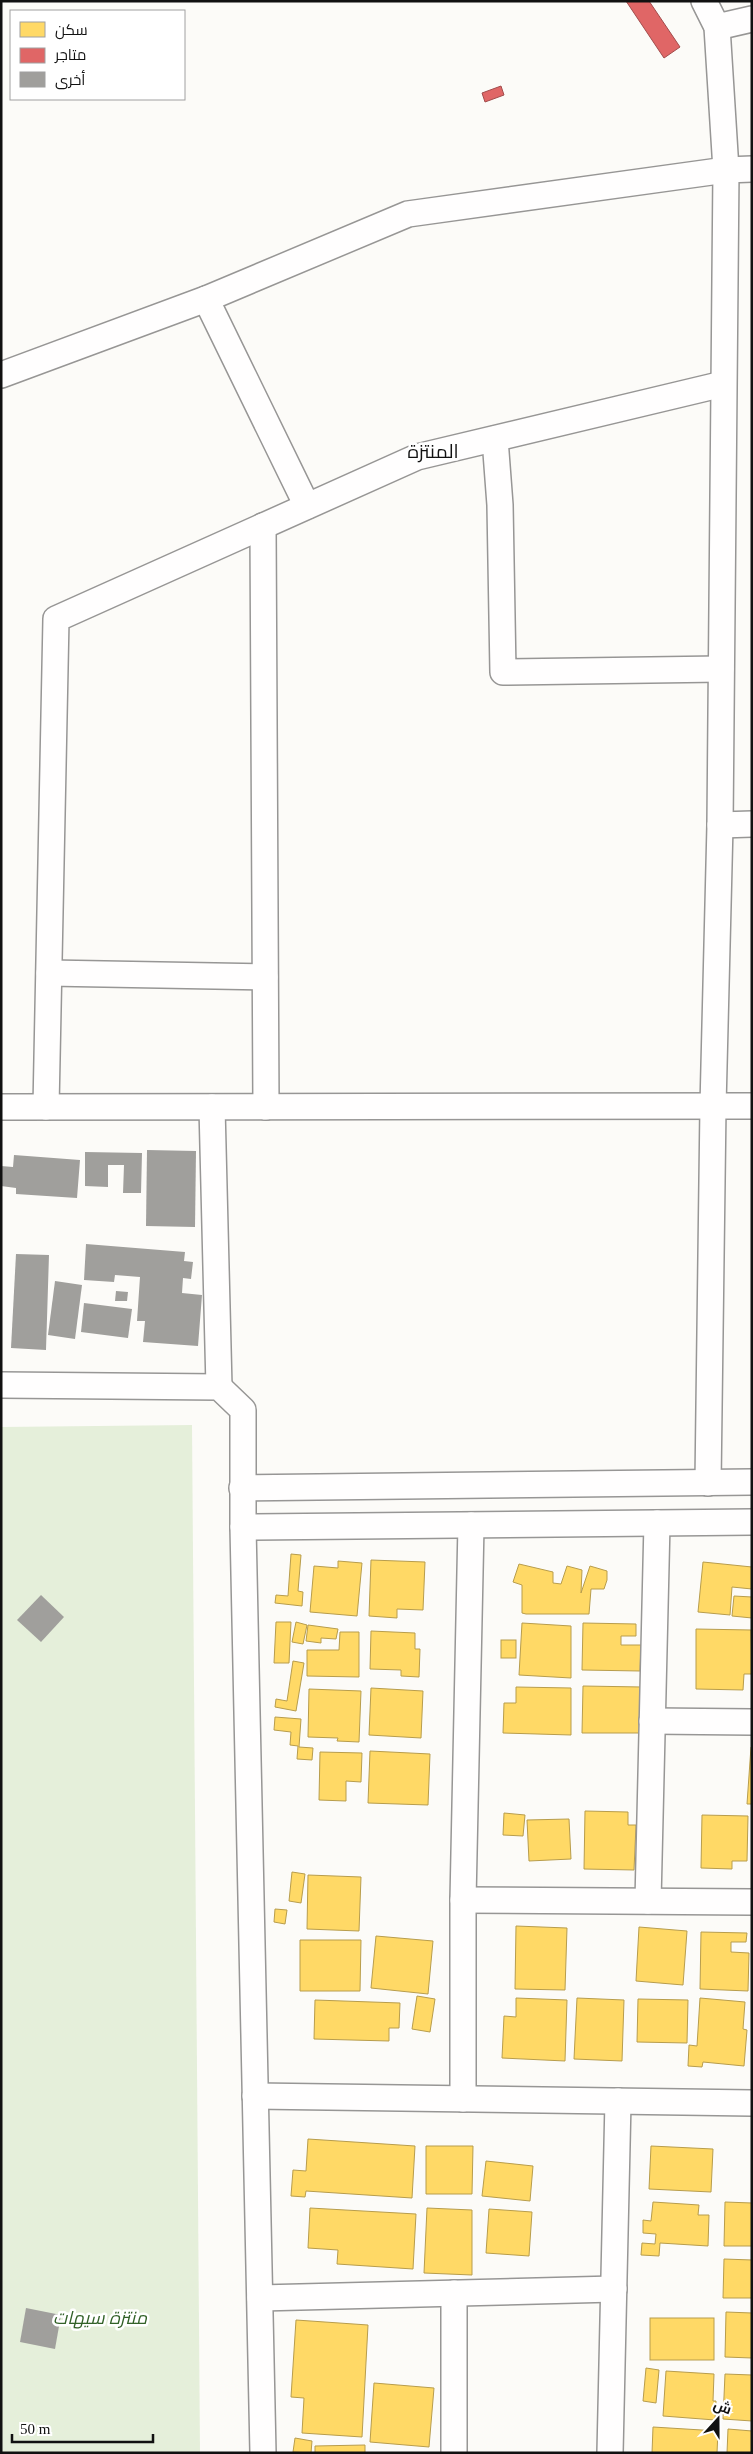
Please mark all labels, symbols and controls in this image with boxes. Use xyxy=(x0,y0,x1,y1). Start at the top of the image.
legend xyxy=(10,10,185,100)
text: سكن xyxy=(55,22,88,40)
text: متاجر xyxy=(54,47,86,64)
text: أخرى xyxy=(55,70,85,90)
district label: المنتزة xyxy=(407,441,459,463)
park label: منتزة سيهات xyxy=(53,2308,148,2329)
north arrow xyxy=(693,2394,743,2444)
text: ش xyxy=(711,2396,734,2418)
scale bar xyxy=(12,2412,154,2444)
text: 50 m xyxy=(20,2421,51,2437)

